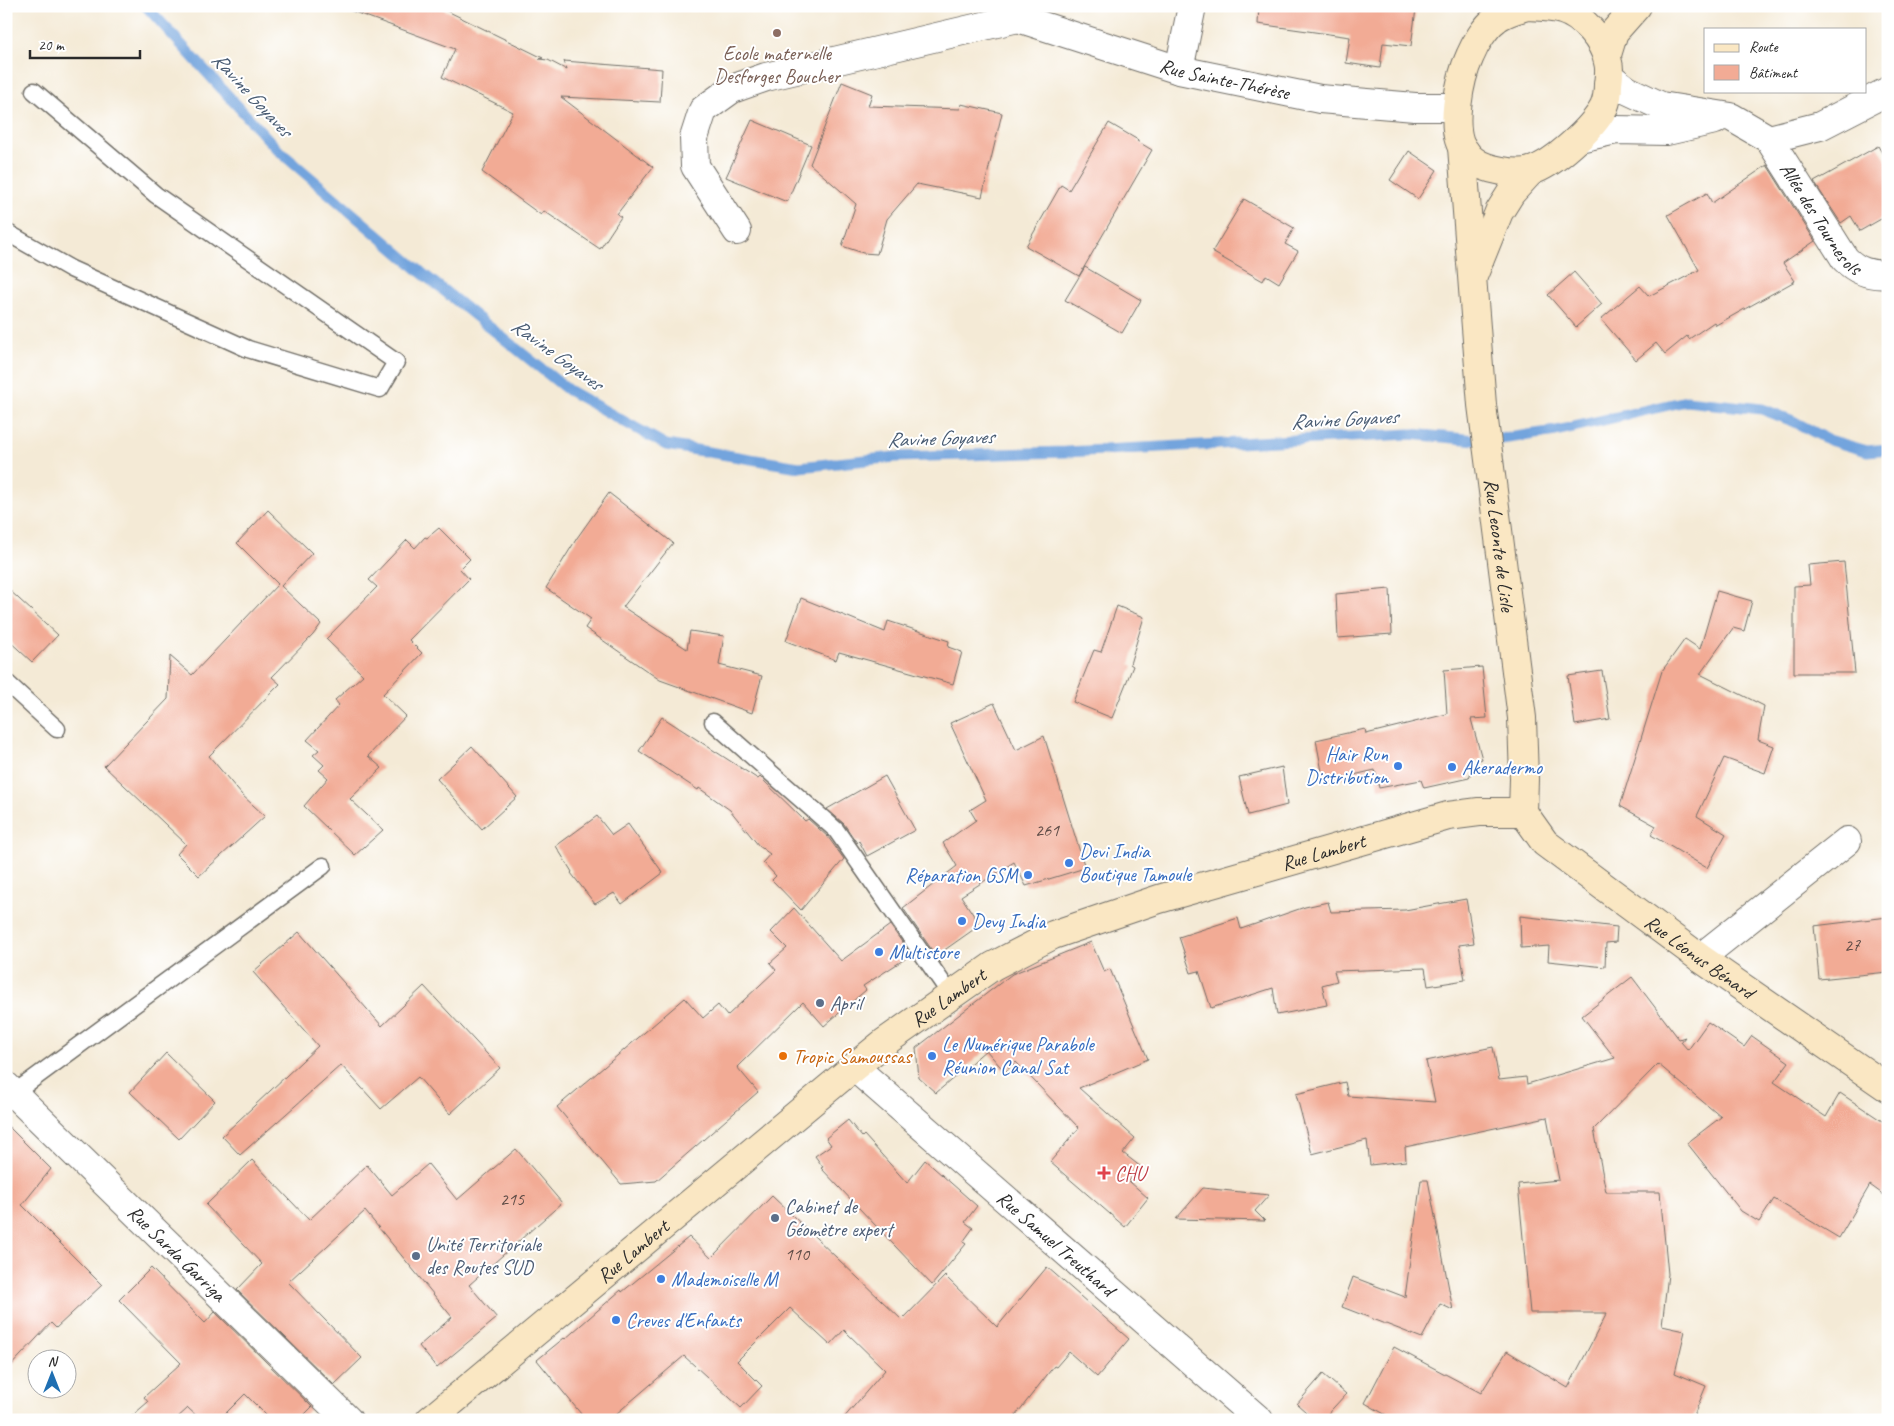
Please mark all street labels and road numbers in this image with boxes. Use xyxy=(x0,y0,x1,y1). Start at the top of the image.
street label: Rue Sainte-Thérèse xyxy=(1157,53,1293,106)
street label: Allée des Tournesols xyxy=(1774,158,1867,282)
street label: Rue Leconte de Lisle xyxy=(1479,477,1520,614)
street label: Rue Lambert xyxy=(1279,828,1370,876)
street label: Rue Léonus Bénard xyxy=(1640,909,1762,1007)
street label: Rue Lambert xyxy=(906,962,993,1033)
street label: Rue Samuel Treuthard xyxy=(992,1185,1122,1304)
street label: Rue Sarda Garriga xyxy=(122,1200,232,1308)
street label: Rue Lambert xyxy=(592,1213,676,1289)

